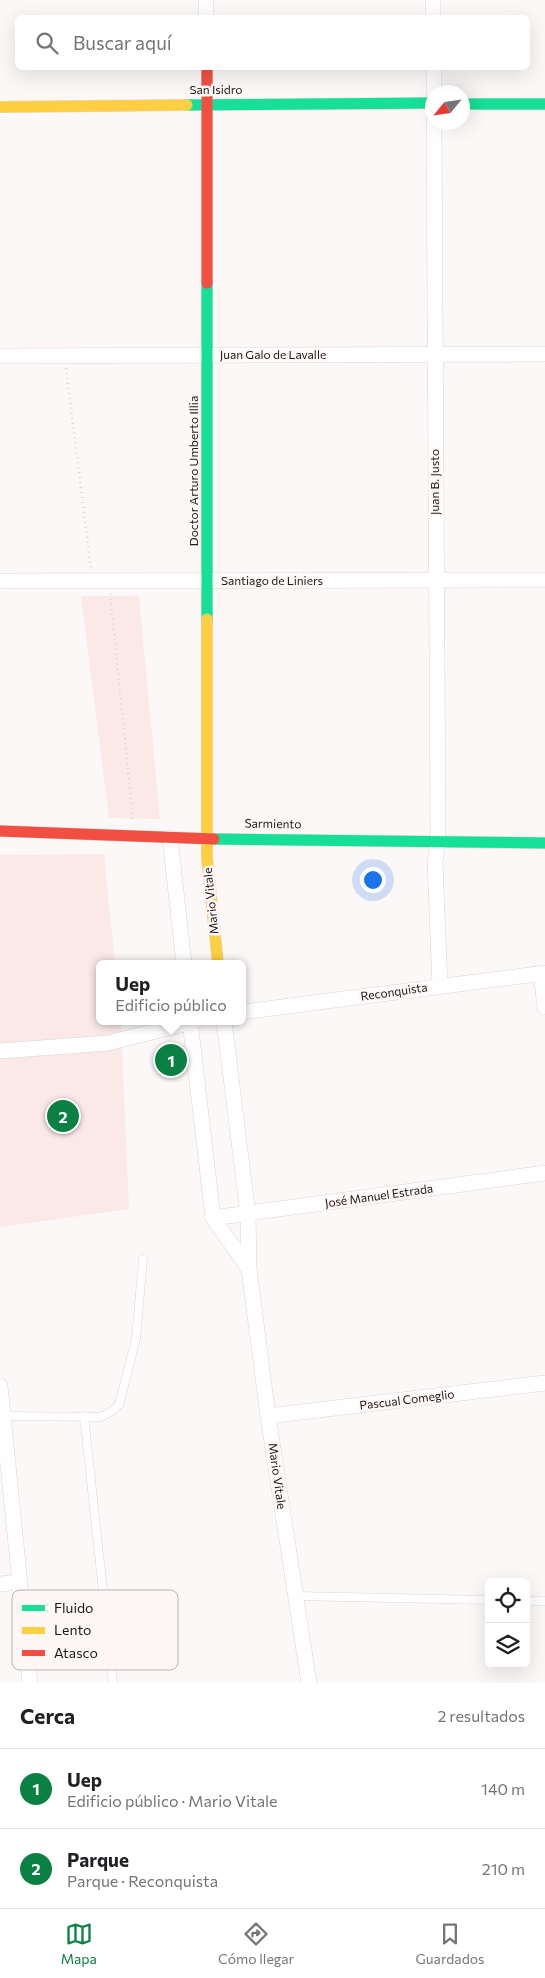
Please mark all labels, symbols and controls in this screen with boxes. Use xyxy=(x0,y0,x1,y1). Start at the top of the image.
search box xyxy=(15,15,530,70)
icon: search xyxy=(33,29,61,57)
text: Buscar aquí xyxy=(73,31,172,54)
street label: San Isidro xyxy=(189,82,243,96)
north arrow xyxy=(425,85,470,130)
street label: Juan Galo de Lavalle xyxy=(220,347,326,362)
street label: Doctor Arturo Umberto Illia xyxy=(186,396,200,546)
street label: Juan B. Justo xyxy=(427,449,442,515)
street label: Santiago de Liniers xyxy=(221,573,323,587)
street label: Sarmiento xyxy=(244,816,302,830)
street label: Mario Vitale xyxy=(200,867,220,935)
your location xyxy=(360,867,386,893)
popup xyxy=(96,960,246,1025)
text: Uep xyxy=(115,972,150,995)
street label: Reconquista xyxy=(360,979,428,1003)
text: Edificio público xyxy=(115,995,227,1014)
pin: 1 xyxy=(155,1041,187,1079)
pin: 2 xyxy=(47,1097,79,1135)
street label: José Manuel Estrada xyxy=(324,1180,434,1211)
street label: Pascual Comeglio xyxy=(359,1386,455,1412)
street label: Mario Vitale xyxy=(266,1442,290,1510)
map controls xyxy=(485,1578,530,1668)
button: locate xyxy=(485,1578,530,1623)
legend xyxy=(12,1590,178,1670)
text: Fluido xyxy=(54,1599,93,1616)
text: Lento xyxy=(54,1621,91,1638)
button: layers xyxy=(485,1623,530,1668)
text: Atasco xyxy=(54,1644,98,1661)
text: Cerca xyxy=(20,1703,75,1728)
text: 2 resultados xyxy=(437,1706,525,1725)
text: Uep xyxy=(67,1768,102,1791)
text: 1 xyxy=(32,1779,40,1798)
text: 140 m xyxy=(481,1779,525,1798)
text: Edificio público · Mario Vitale xyxy=(67,1791,278,1810)
text: Parque xyxy=(67,1848,129,1871)
text: 2 xyxy=(31,1859,41,1878)
text: 210 m xyxy=(482,1859,525,1878)
text: Parque · Reconquista xyxy=(67,1871,218,1890)
tab: Mapa xyxy=(61,1920,97,1967)
tab: Cómo llegar xyxy=(218,1920,294,1967)
tab: Guardados xyxy=(415,1920,484,1967)

